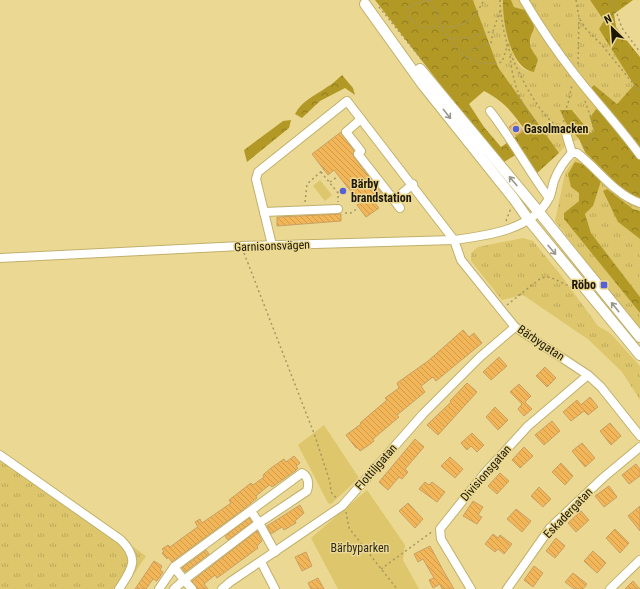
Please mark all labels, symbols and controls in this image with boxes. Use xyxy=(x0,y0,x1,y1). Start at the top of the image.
north arrow xyxy=(592,8,632,48)
text: N xyxy=(602,12,614,27)
one-way arrow xyxy=(442,109,451,120)
place label: Gasolmacken xyxy=(524,122,589,136)
marker: Gasolmacken xyxy=(511,124,521,134)
one-way arrow xyxy=(509,175,518,186)
place label: Bärby brandstation xyxy=(351,177,412,205)
marker: Bärby brandstation xyxy=(338,186,348,196)
street label: Garnisonsvägen xyxy=(234,238,310,254)
one-way arrow xyxy=(548,244,557,255)
place label: Röbo xyxy=(571,278,596,292)
marker: Röbo xyxy=(599,280,609,290)
one-way arrow xyxy=(611,301,620,312)
street label: Bärbygatan xyxy=(515,322,567,364)
street label: Flottiljgatan xyxy=(352,441,400,493)
street label: Divisionsgatan xyxy=(458,442,514,504)
street label: Eskadergatan xyxy=(541,485,596,541)
park label: Bärbyparken xyxy=(331,541,390,555)

